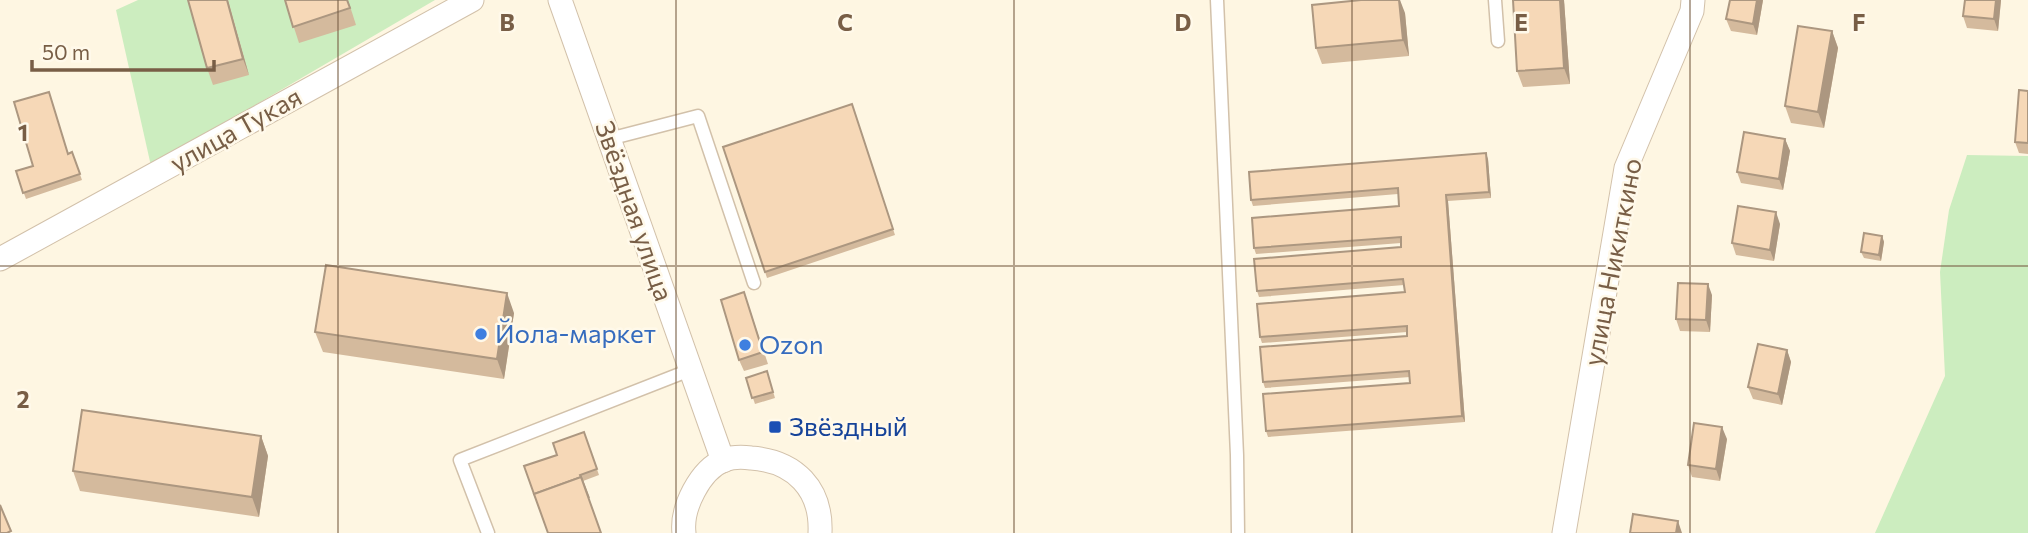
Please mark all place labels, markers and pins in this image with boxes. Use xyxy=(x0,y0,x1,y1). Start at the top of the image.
place label: Йола-маркет xyxy=(495,317,656,348)
marker: Йола-маркет xyxy=(473,326,489,342)
place label: Ozon xyxy=(759,328,824,359)
marker: Ozon xyxy=(737,337,753,353)
place label: Звёздный xyxy=(789,410,908,441)
marker: Звёздный xyxy=(767,419,783,435)

